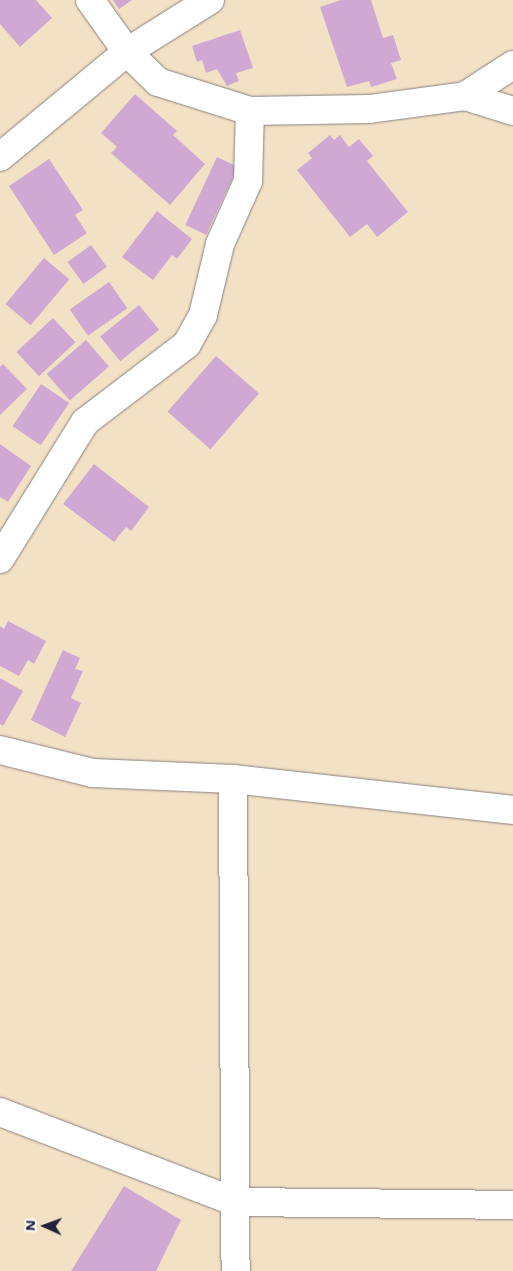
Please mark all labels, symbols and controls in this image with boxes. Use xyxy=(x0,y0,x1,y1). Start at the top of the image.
north arrow xyxy=(20,1201,70,1251)
text: N xyxy=(21,1220,39,1231)

